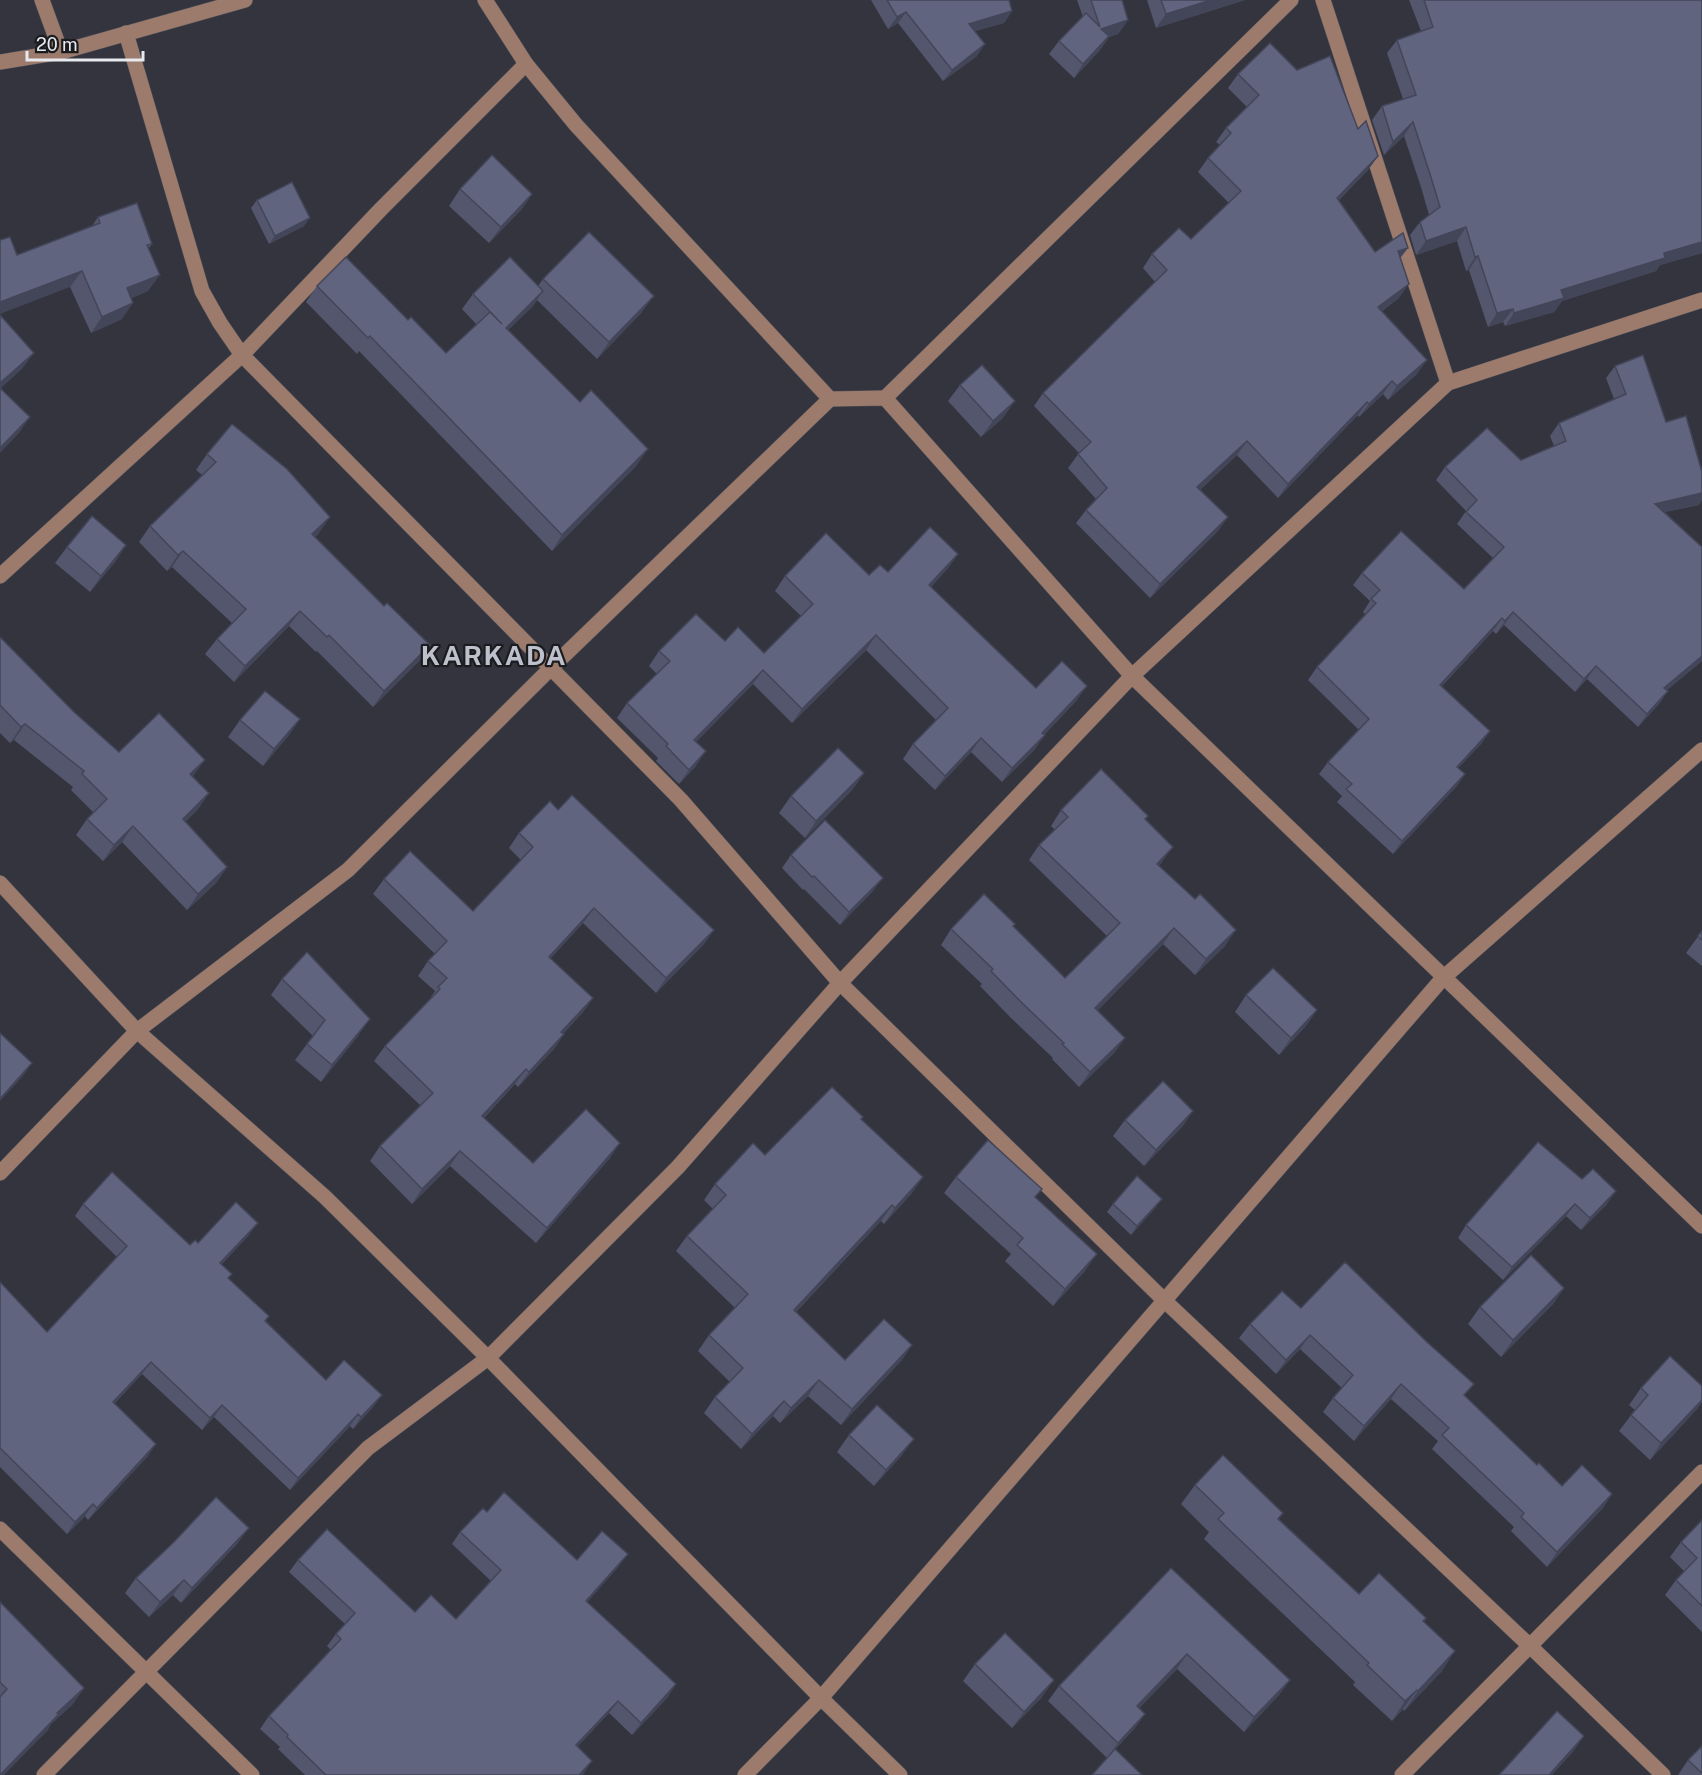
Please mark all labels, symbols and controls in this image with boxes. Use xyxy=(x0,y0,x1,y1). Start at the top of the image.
scale bar xyxy=(27,24,142,62)
text: 20 m xyxy=(36,34,78,55)
district label: KARKADA xyxy=(421,639,567,671)

